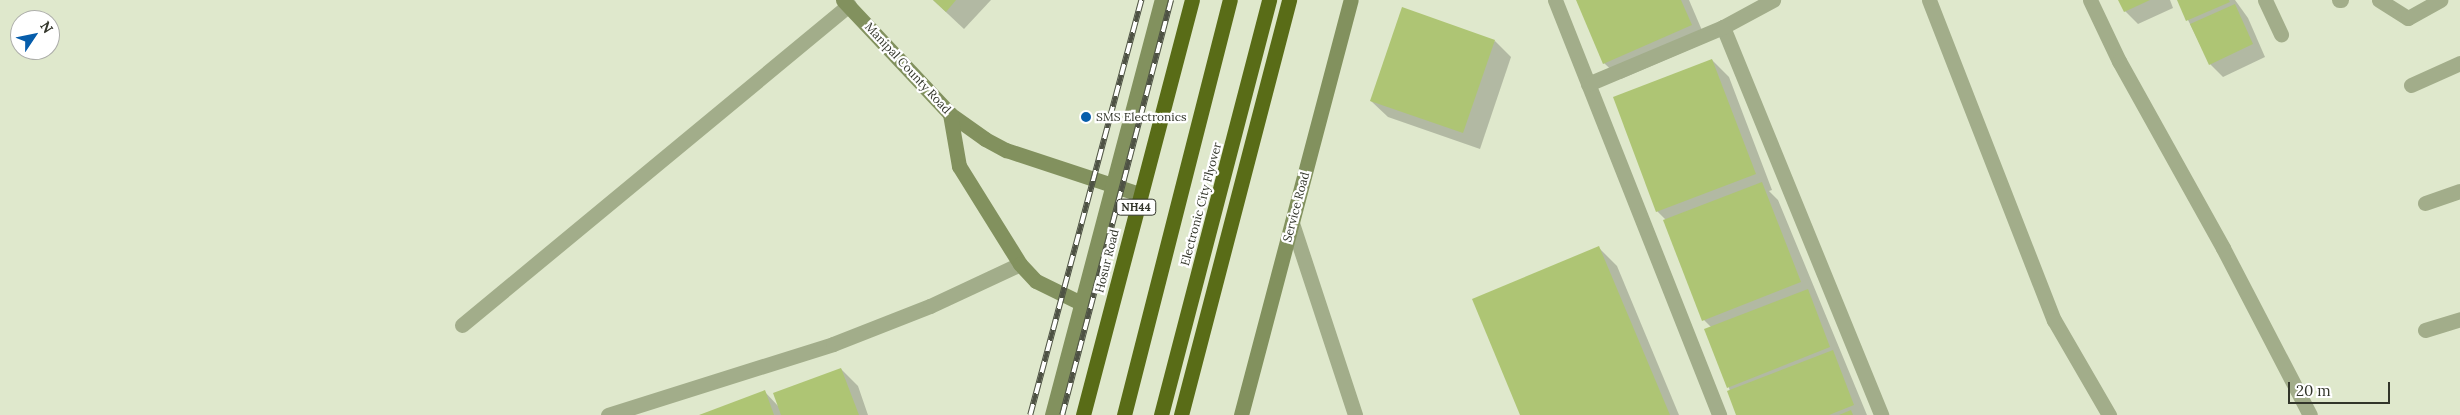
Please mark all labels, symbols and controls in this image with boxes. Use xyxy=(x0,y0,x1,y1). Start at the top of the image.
north arrow xyxy=(10,10,60,60)
text: N xyxy=(36,18,57,37)
street label: Manipal County Road xyxy=(862,19,954,117)
place label: SMS Electronics xyxy=(1096,110,1187,124)
marker: SMS Electronics xyxy=(1080,111,1092,123)
street label: Electronic City Flyover xyxy=(1178,141,1224,267)
street label: Service Road xyxy=(1280,170,1312,244)
road number: NH44 xyxy=(1116,198,1156,216)
street label: Hosur Road xyxy=(1092,228,1122,294)
scale bar xyxy=(2290,372,2392,404)
text: 20 m xyxy=(2296,381,2331,400)

